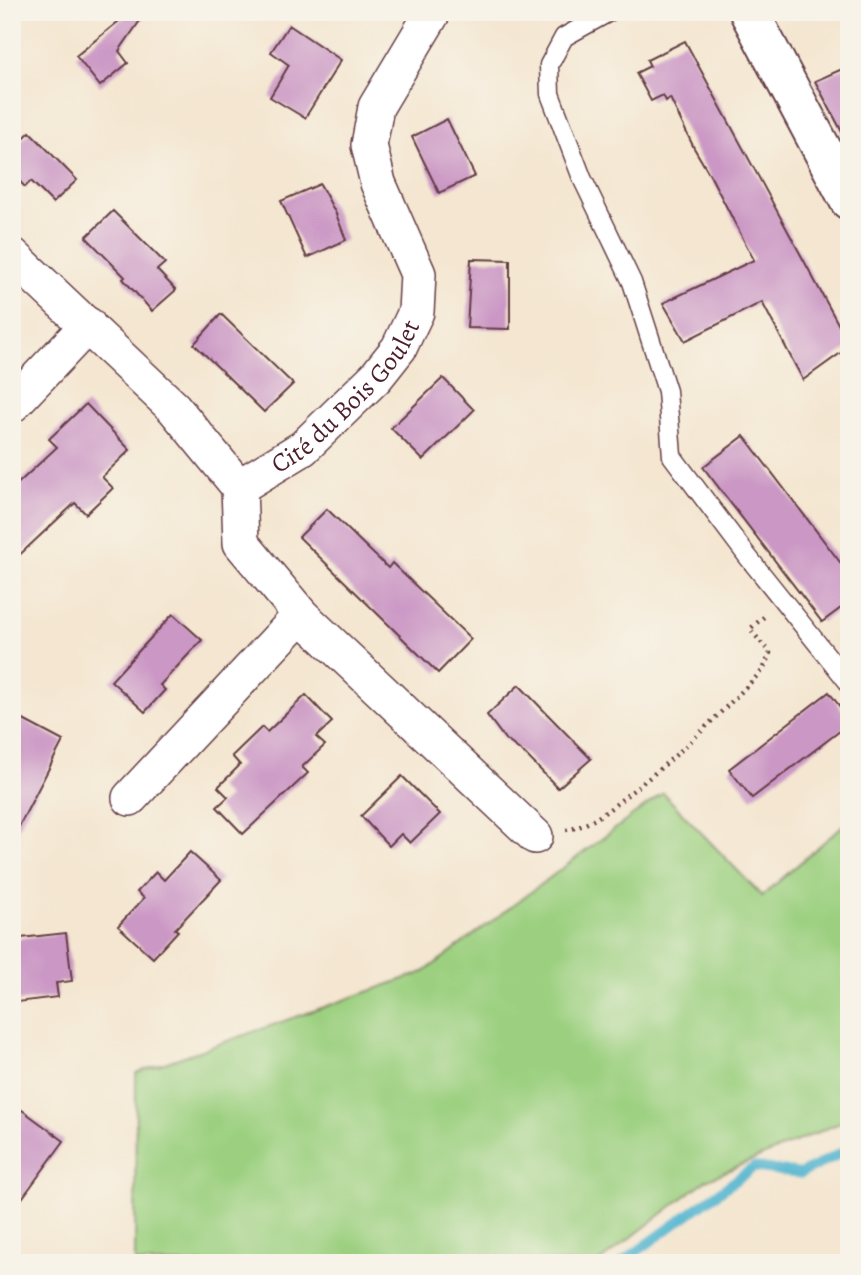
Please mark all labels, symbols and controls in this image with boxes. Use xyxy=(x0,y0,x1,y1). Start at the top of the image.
street label: Cité du Bois Goulet xyxy=(264,313,428,481)

